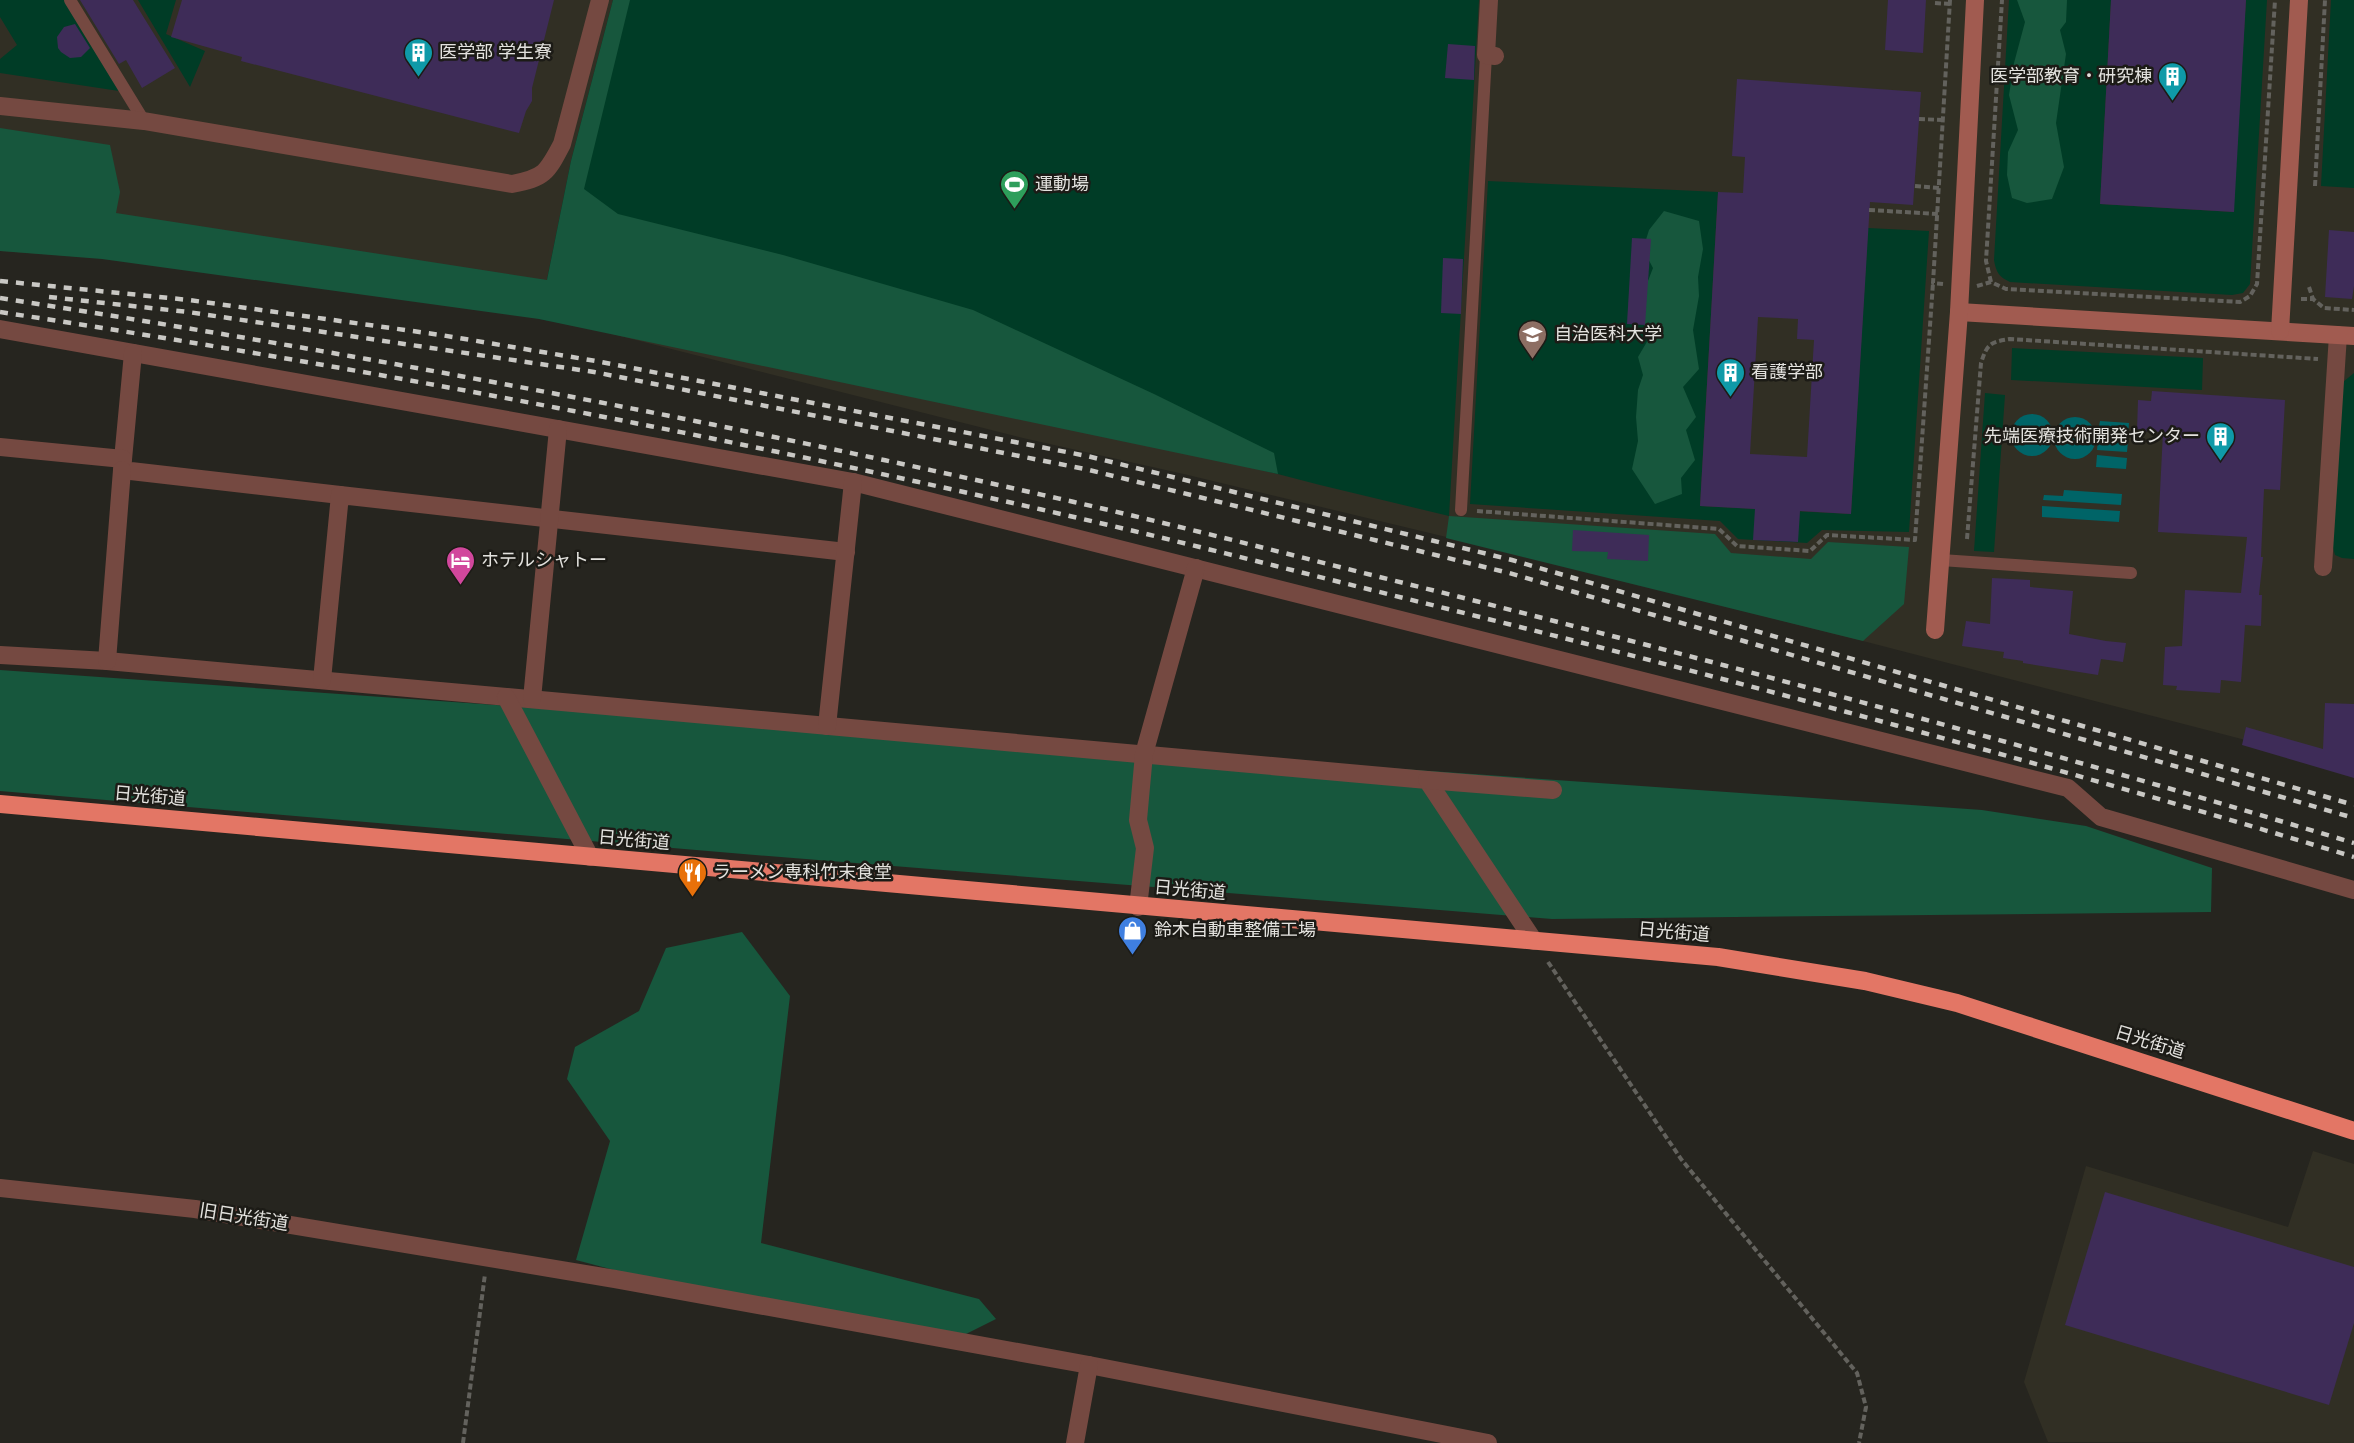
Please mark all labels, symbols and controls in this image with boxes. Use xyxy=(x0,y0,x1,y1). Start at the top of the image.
building icon: 医学部 学生寮 xyxy=(402,36,434,78)
place label: 医学部 学生寮 xyxy=(439,40,552,64)
building icon: 医学部教育・研究棟 xyxy=(2157,60,2189,102)
place label: 医学部教育・研究棟 xyxy=(1990,64,2152,88)
sports icon: 運動場 xyxy=(998,168,1030,210)
place label: 運動場 xyxy=(1035,172,1089,196)
school or university icon: 自治医科大学 xyxy=(1517,318,1549,360)
place label: 自治医科大学 xyxy=(1554,322,1662,346)
building icon: 看護学部 xyxy=(1714,356,1746,398)
place label: 看護学部 xyxy=(1751,360,1823,384)
building icon: 先端医療技術開発センター xyxy=(2205,420,2237,462)
place label: 先端医療技術開発センター xyxy=(1984,424,2200,448)
hotel icon: ホテルシャトー xyxy=(444,544,476,586)
place label: ホテルシャトー xyxy=(481,548,607,572)
street label: 日光街道 xyxy=(113,781,187,811)
street label: 日光街道 xyxy=(597,825,671,855)
restaurant icon: ラーメン専科竹末食堂 xyxy=(676,856,708,898)
place label: ラーメン専科竹末食堂 xyxy=(713,860,892,884)
street label: 日光街道 xyxy=(1153,875,1227,905)
shop icon: 鈴木自動車整備工場 xyxy=(1117,914,1149,956)
street label: 日光街道 xyxy=(1637,917,1711,947)
place label: 鈴木自動車整備工場 xyxy=(1154,918,1316,942)
street label: 日光街道 xyxy=(2112,1020,2188,1064)
street label: 旧日光街道 xyxy=(198,1198,290,1236)

